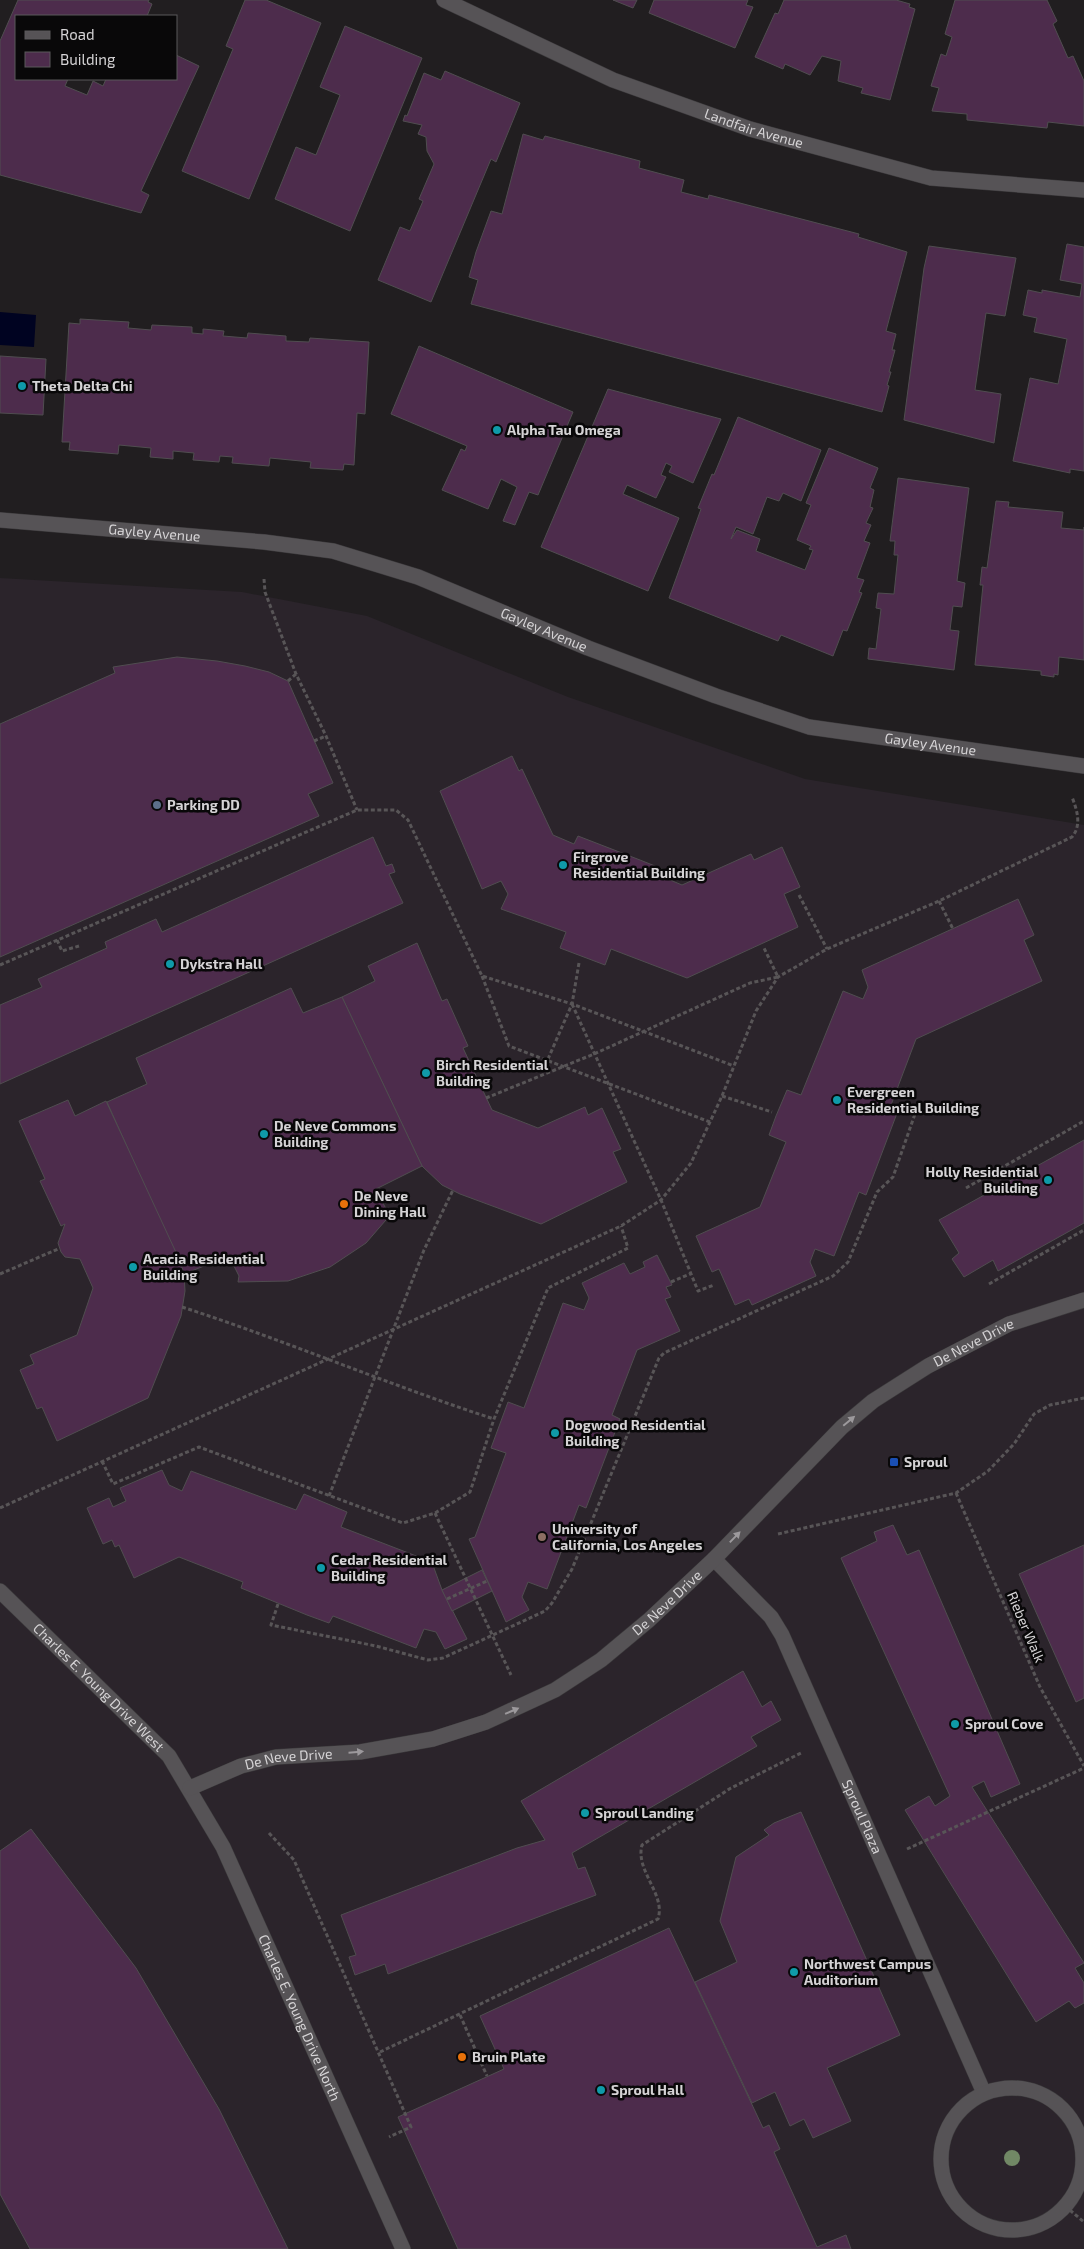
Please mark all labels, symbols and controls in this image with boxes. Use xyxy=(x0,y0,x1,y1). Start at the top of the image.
legend xyxy=(15,15,178,80)
text: Road xyxy=(60,25,95,43)
text: Building xyxy=(60,50,116,68)
street label: Landfair Avenue xyxy=(702,104,805,151)
place label: Theta Delta Chi xyxy=(32,377,133,394)
marker: Theta Delta Chi xyxy=(16,380,28,392)
place label: Alpha Tau Omega xyxy=(507,421,621,438)
marker: Alpha Tau Omega xyxy=(491,424,503,436)
street label: Gayley Avenue xyxy=(108,520,201,545)
street label: Gayley Avenue xyxy=(498,604,590,655)
street label: Gayley Avenue xyxy=(884,729,977,759)
place label: Parking DD xyxy=(167,796,240,813)
marker: Parking DD xyxy=(151,799,163,811)
place label: Firgrove Residential Building xyxy=(573,848,705,881)
marker: Firgrove Residential Building xyxy=(557,859,569,871)
place label: Dykstra Hall xyxy=(180,955,263,972)
marker: Dykstra Hall xyxy=(164,958,176,970)
place label: Birch Residential Building xyxy=(436,1056,549,1089)
marker: Birch Residential Building xyxy=(420,1067,432,1079)
place label: Evergreen Residential Building xyxy=(847,1083,979,1116)
marker: Evergreen Residential Building xyxy=(831,1094,843,1106)
place label: De Neve Commons Building xyxy=(274,1117,396,1150)
marker: De Neve Commons Building xyxy=(258,1128,270,1140)
place label: Holly Residential Building xyxy=(926,1163,1038,1196)
marker: Holly Residential Building xyxy=(1042,1174,1054,1186)
place label: De Neve Dining Hall xyxy=(354,1187,427,1220)
marker: De Neve Dining Hall xyxy=(338,1198,350,1210)
place label: Acacia Residential Building xyxy=(143,1250,265,1283)
marker: Acacia Residential Building xyxy=(127,1261,139,1273)
street label: De Neve Drive xyxy=(930,1314,1016,1370)
place label: Dogwood Residential Building xyxy=(565,1416,706,1449)
one-way arrow xyxy=(843,1416,855,1427)
marker: Dogwood Residential Building xyxy=(549,1427,561,1439)
place label: Sproul xyxy=(904,1453,948,1470)
marker: Sproul xyxy=(888,1456,900,1468)
place label: University of California, Los Angeles xyxy=(552,1520,702,1553)
marker: University of California, Los Angeles xyxy=(536,1531,548,1543)
one-way arrow xyxy=(729,1531,741,1543)
place label: Cedar Residential Building xyxy=(331,1551,448,1584)
marker: Cedar Residential Building xyxy=(315,1562,327,1574)
street label: De Neve Drive xyxy=(628,1566,705,1639)
street label: Rieber Walk xyxy=(1004,1589,1049,1665)
street label: Charles E. Young Drive West xyxy=(30,1619,168,1755)
one-way arrow xyxy=(505,1706,519,1714)
place label: Sproul Cove xyxy=(965,1715,1043,1732)
marker: Sproul Cove xyxy=(949,1718,961,1730)
street label: De Neve Drive xyxy=(243,1745,333,1773)
one-way arrow xyxy=(348,1748,364,1756)
street label: Sproul Plaza xyxy=(839,1777,886,1856)
place label: Sproul Landing xyxy=(595,1804,694,1821)
marker: Sproul Landing xyxy=(579,1807,591,1819)
street label: Charles E. Young Drive North xyxy=(255,1932,345,2103)
place label: Northwest Campus Auditorium xyxy=(804,1955,931,1988)
marker: Northwest Campus Auditorium xyxy=(788,1966,800,1978)
place label: Bruin Plate xyxy=(472,2048,546,2065)
marker: Bruin Plate xyxy=(456,2051,468,2063)
place label: Sproul Hall xyxy=(611,2081,685,2098)
marker: Sproul Hall xyxy=(595,2084,607,2096)

